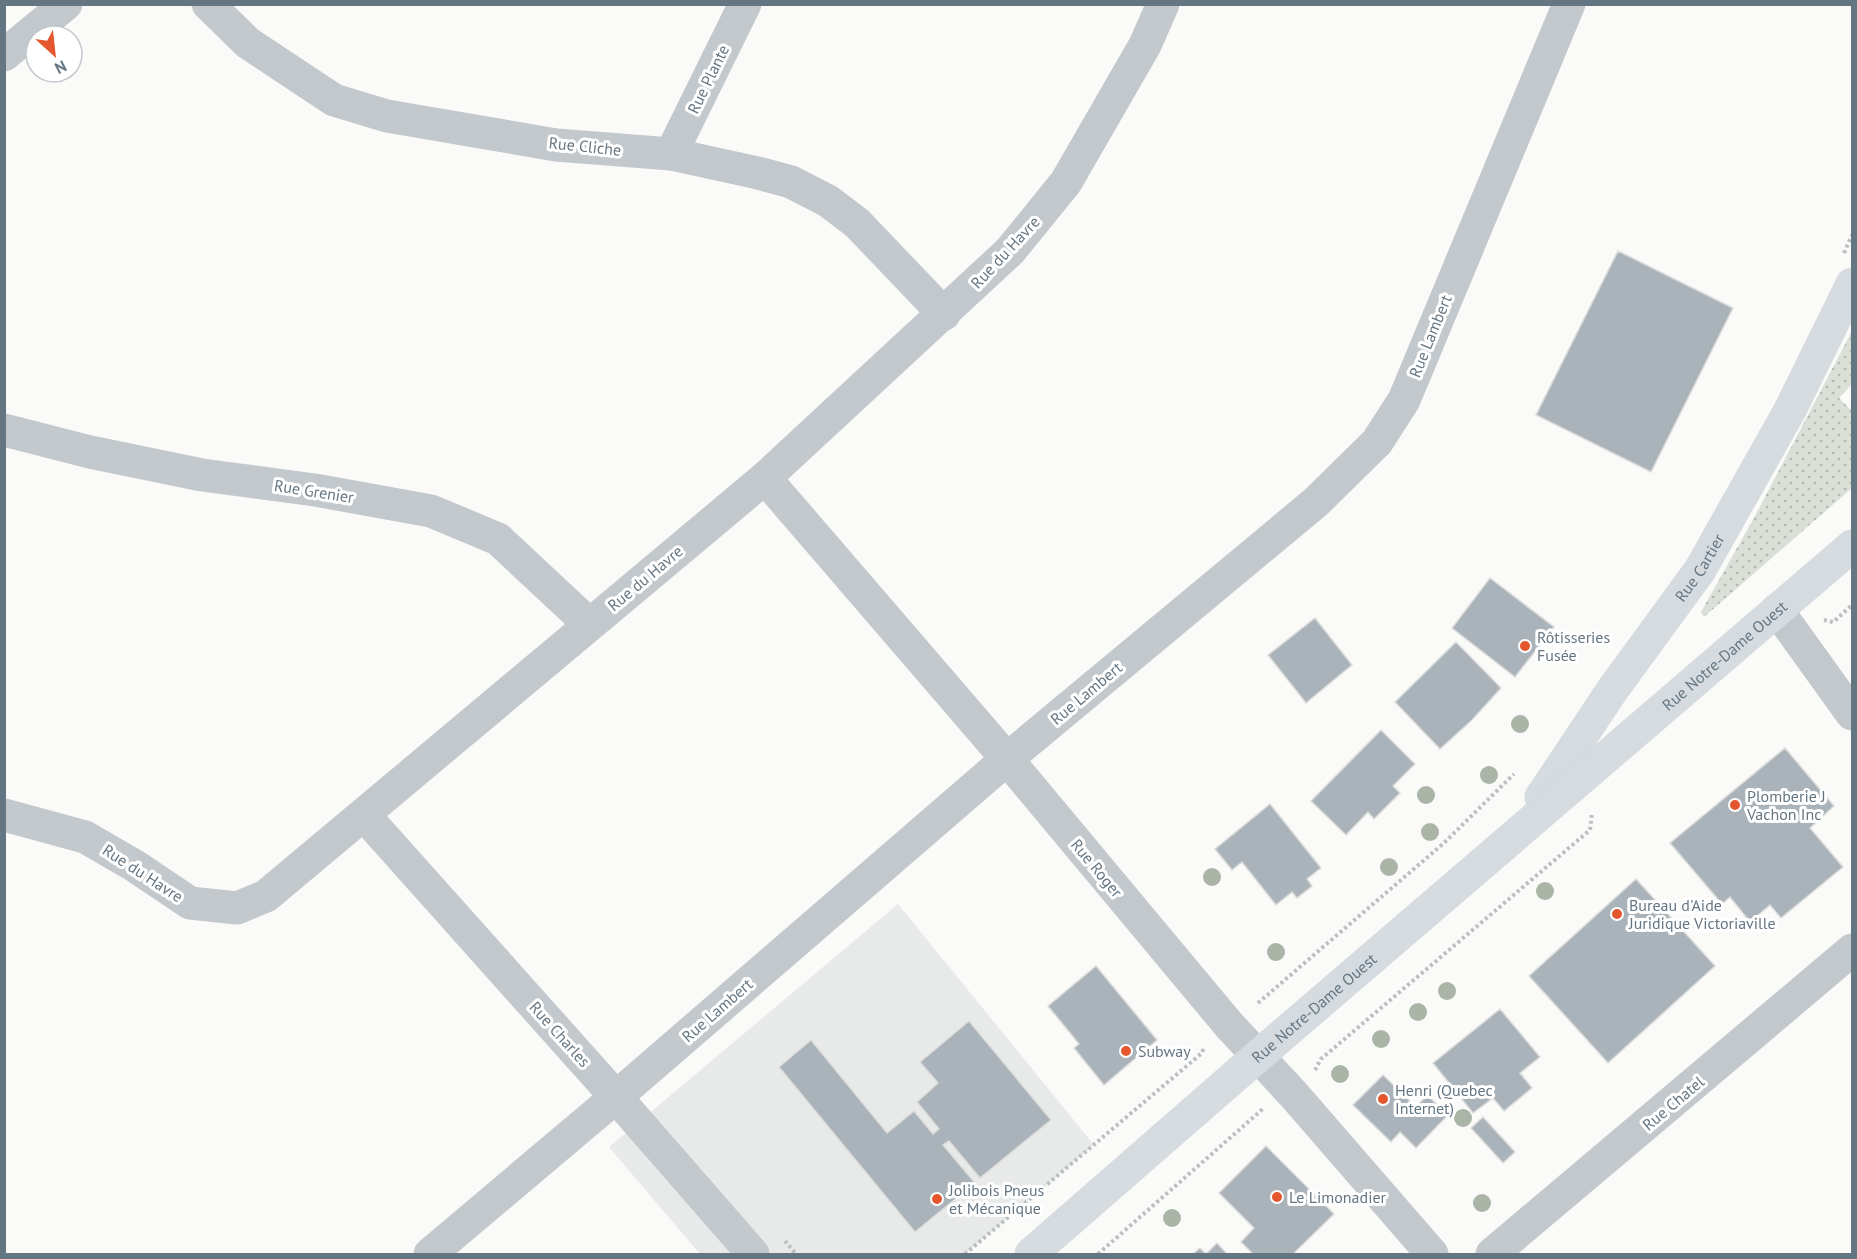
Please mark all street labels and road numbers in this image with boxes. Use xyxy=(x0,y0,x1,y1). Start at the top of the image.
street label: Rue Plante xyxy=(683,41,733,117)
street label: Rue Cliche xyxy=(548,132,622,160)
street label: Rue du Havre xyxy=(966,212,1044,292)
street label: Rue Lambert xyxy=(1404,291,1456,380)
street label: Rue Grenier xyxy=(273,475,356,507)
street label: Rue Cartier xyxy=(1670,530,1729,605)
street label: Rue du Havre xyxy=(603,541,687,615)
street label: Rue Notre-Dame Ouest xyxy=(1658,596,1791,715)
street label: Rue Lambert xyxy=(1046,657,1126,729)
street label: Rue Roger xyxy=(1067,835,1127,902)
street label: Rue du Havre xyxy=(99,840,187,906)
street label: Rue Notre-Dame Ouest xyxy=(1247,948,1381,1067)
street label: Rue Lambert xyxy=(677,973,757,1046)
street label: Rue Charles xyxy=(525,997,595,1071)
street label: Rue Chatel xyxy=(1638,1071,1708,1135)

